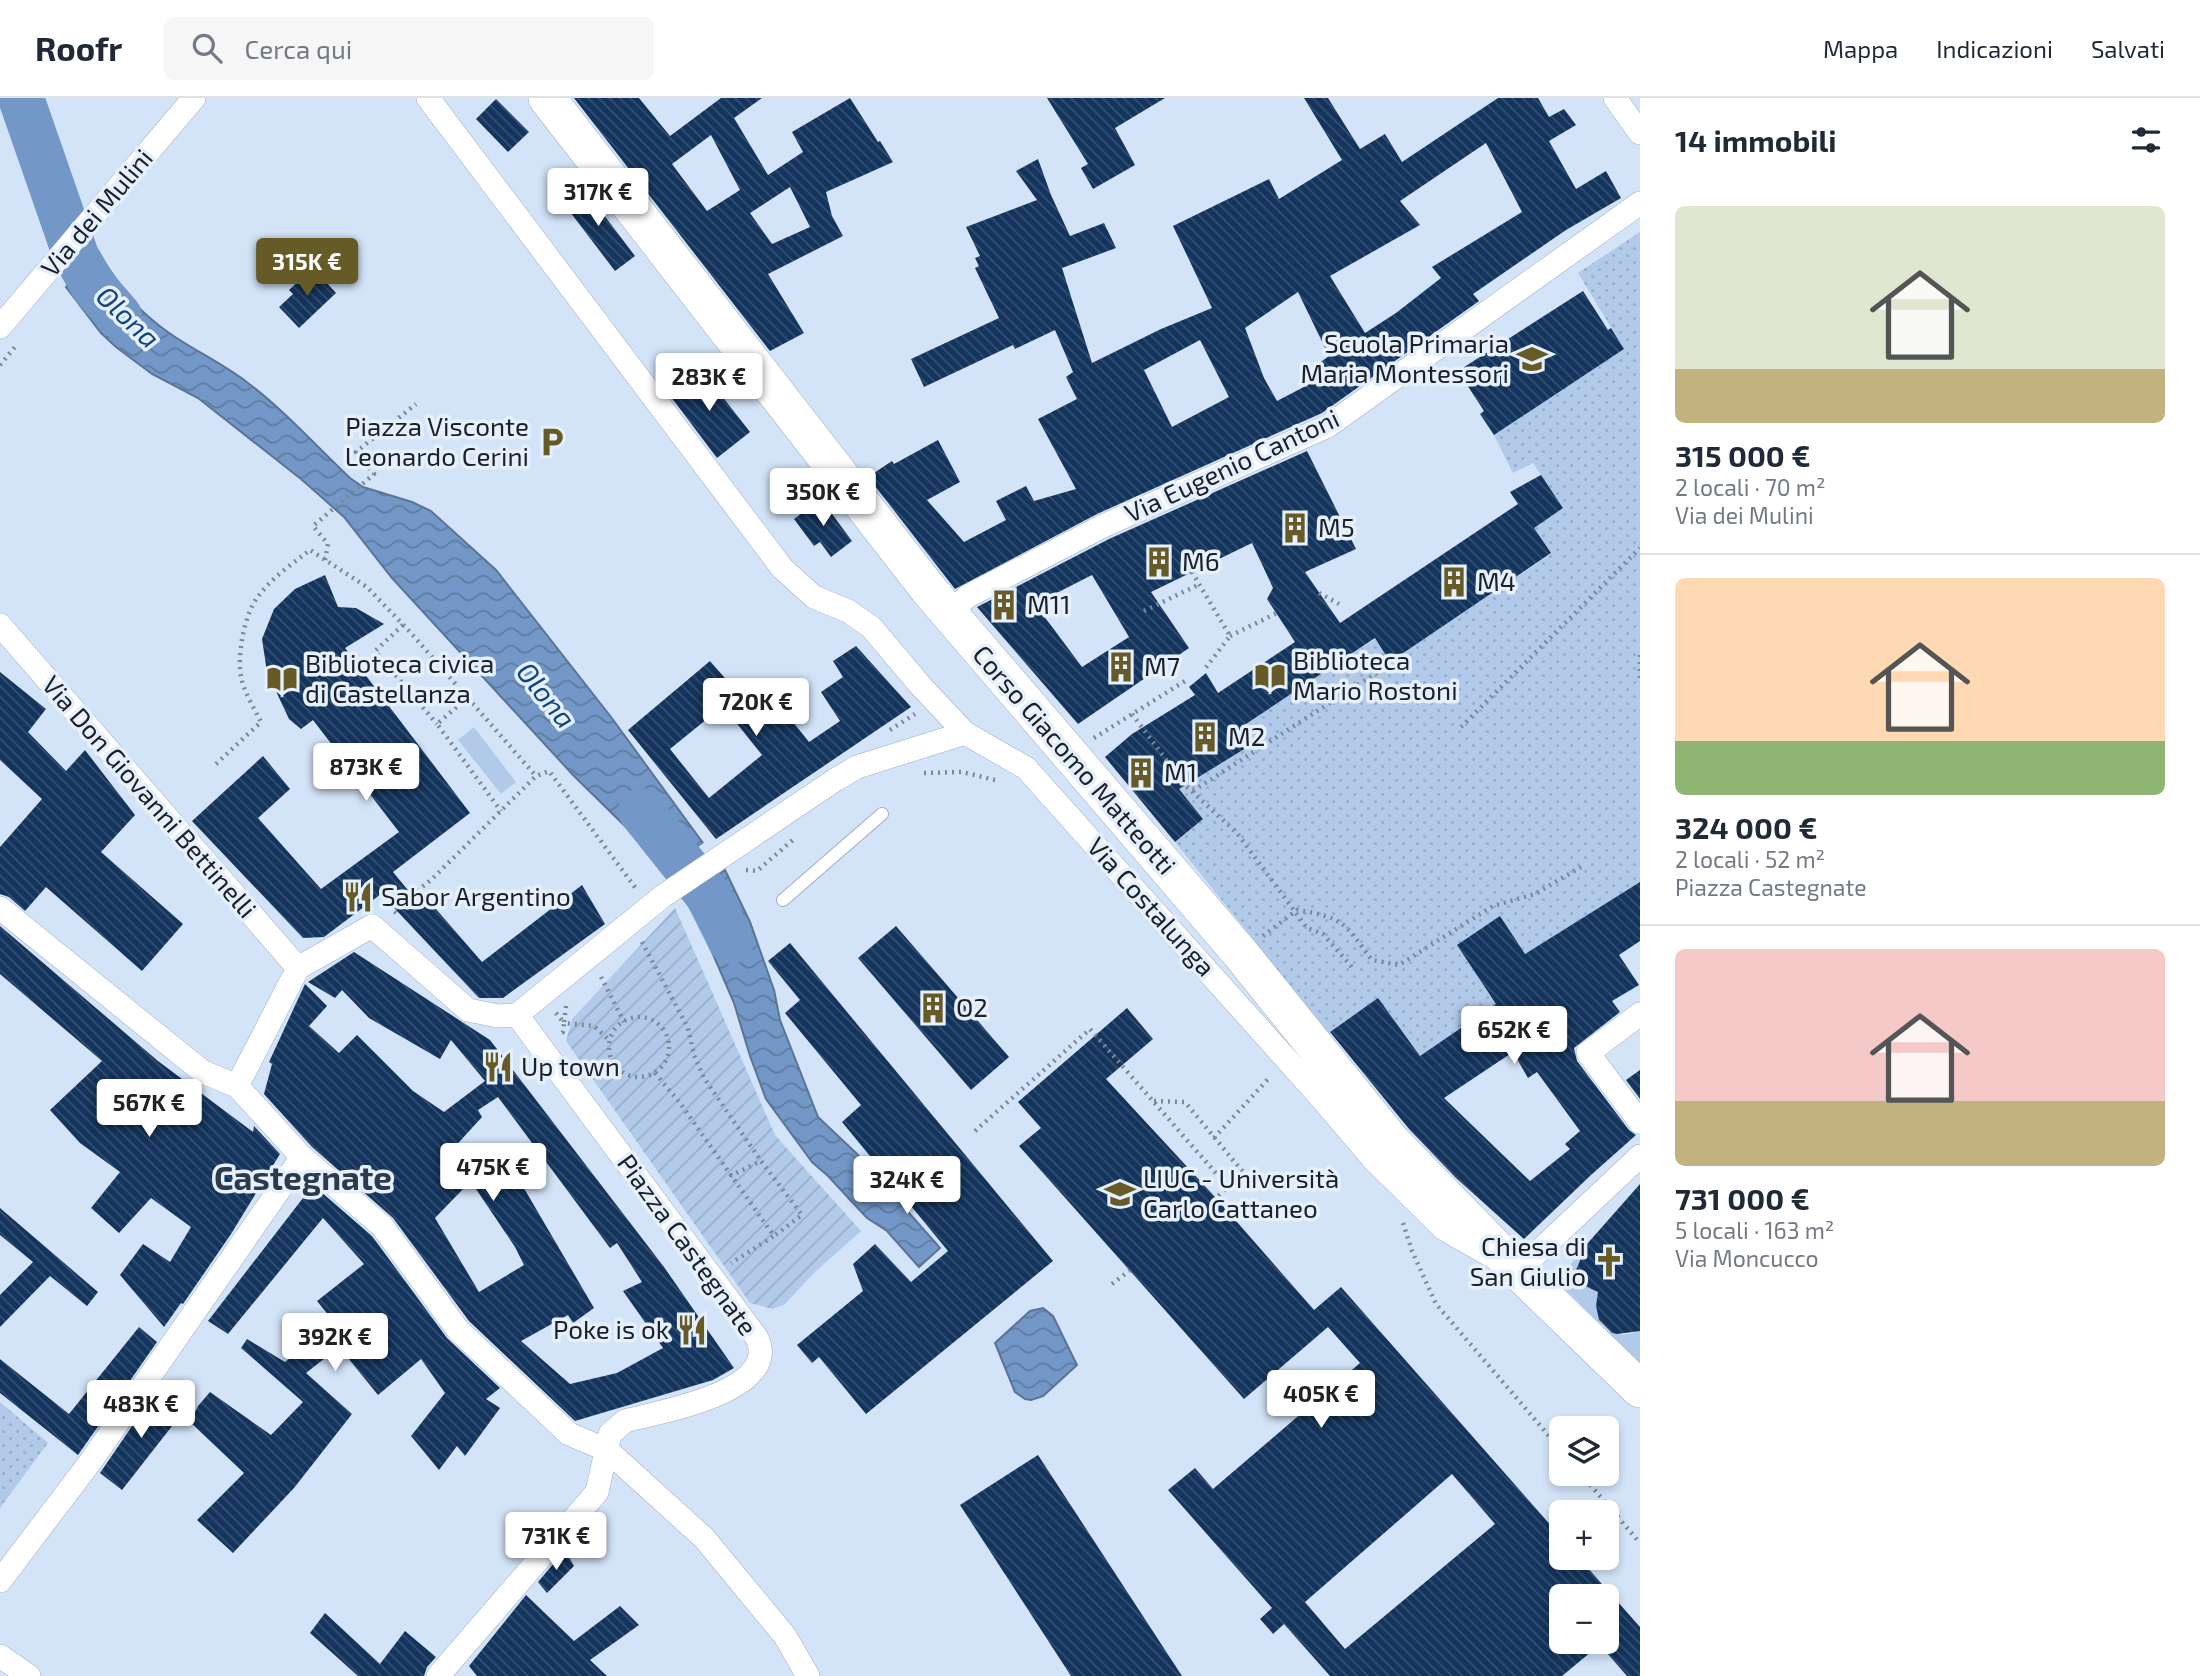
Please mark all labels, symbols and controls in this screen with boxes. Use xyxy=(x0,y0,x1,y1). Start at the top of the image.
search box xyxy=(164,17,654,80)
text: Roofr xyxy=(35,28,122,68)
icon: search xyxy=(188,29,226,67)
text: Cerca qui xyxy=(244,33,352,64)
text: Mappa xyxy=(1823,34,1898,63)
text: Indicazioni xyxy=(1936,34,2053,63)
text: Salvati xyxy=(2091,34,2165,63)
icon: filters xyxy=(2127,121,2165,159)
text: 14 immobili xyxy=(1675,122,1837,158)
street label: Via dei Mulini xyxy=(34,142,158,282)
pin: 317K € xyxy=(541,169,655,228)
text: 317K € xyxy=(563,177,633,205)
pin: 315K € xyxy=(250,238,364,298)
text: 315K € xyxy=(272,247,342,275)
icon: home xyxy=(1857,252,1983,378)
water label: Olona xyxy=(90,278,167,355)
place label: Scuola Primaria Maria Montessori xyxy=(1300,327,1509,388)
school or university icon: Scuola Primaria Maria Montessori xyxy=(1515,342,1549,376)
pin: 283K € xyxy=(652,354,766,413)
text: 283K € xyxy=(672,362,746,390)
street label: Via Eugenio Cantoni xyxy=(1119,401,1343,528)
place label: Piazza Visconte Leonardo Cerini xyxy=(345,410,529,471)
parking icon: Piazza Visconte Leonardo Cerini xyxy=(535,425,569,459)
text: 315 000 € xyxy=(1675,437,1811,473)
pin: 350K € xyxy=(766,468,880,528)
text: 2 locali · 70 m² xyxy=(1675,473,1826,501)
text: 350K € xyxy=(786,477,860,505)
text: Via dei Mulini xyxy=(1675,501,1814,529)
building icon: M5 xyxy=(1278,511,1312,545)
place label: M5 xyxy=(1318,511,1355,542)
building icon: M6 xyxy=(1142,545,1176,579)
place label: M6 xyxy=(1182,545,1220,576)
building icon: M4 xyxy=(1437,565,1471,599)
place label: M4 xyxy=(1477,565,1516,596)
building icon: M11 xyxy=(987,588,1021,622)
place label: M11 xyxy=(1027,588,1071,619)
icon: home xyxy=(1857,624,1983,750)
street label: Corso Giacomo Matteotti xyxy=(967,638,1183,880)
place label: Biblioteca Mario Rostoni xyxy=(1293,644,1458,705)
place label: Biblioteca civica di Castellanza xyxy=(305,647,494,708)
building icon: M7 xyxy=(1104,650,1138,684)
place label: M7 xyxy=(1144,650,1180,681)
water label: Olona xyxy=(510,655,584,734)
library icon: Biblioteca Mario Rostoni xyxy=(1253,659,1287,693)
library icon: Biblioteca civica di Castellanza xyxy=(265,662,299,696)
street label: Via Don Giovanni Bettinelli xyxy=(37,669,264,923)
pin: 720K € xyxy=(699,678,813,738)
text: 720K € xyxy=(719,687,793,715)
building icon: M2 xyxy=(1188,720,1222,754)
place label: M2 xyxy=(1228,720,1265,751)
pin: 873K € xyxy=(309,744,423,803)
text: 873K € xyxy=(329,752,403,780)
building icon: M1 xyxy=(1124,756,1158,790)
place label: M1 xyxy=(1164,756,1197,787)
text: 324 000 € xyxy=(1675,809,1818,845)
street label: Via Costalunga xyxy=(1082,830,1222,982)
text: 2 locali · 52 m² xyxy=(1675,845,1825,873)
text: Piazza Castegnate xyxy=(1675,873,1867,901)
restaurant icon: Sabor Argentino xyxy=(341,880,375,914)
place label: Sabor Argentino xyxy=(381,880,571,911)
building icon: O2 xyxy=(916,991,950,1025)
place label: O2 xyxy=(956,991,988,1022)
icon: home xyxy=(1857,995,1983,1121)
pin: 652K € xyxy=(1457,1006,1571,1066)
text: 652K € xyxy=(1477,1015,1551,1043)
restaurant icon: Up town xyxy=(481,1050,515,1084)
place label: Up town xyxy=(521,1050,620,1081)
pin: 567K € xyxy=(92,1080,206,1139)
text: 567K € xyxy=(113,1088,185,1116)
pin: 475K € xyxy=(436,1144,550,1203)
street label: Piazza Castegnate xyxy=(612,1147,764,1341)
text: 475K € xyxy=(456,1152,530,1180)
pin: 324K € xyxy=(850,1156,964,1216)
district label: Castegnate xyxy=(214,1157,392,1197)
place label: LIUC - Università Carlo Cattaneo xyxy=(1143,1162,1339,1223)
text: 324K € xyxy=(869,1165,945,1193)
school or university icon: LIUC - Università Carlo Cattaneo xyxy=(1103,1177,1137,1211)
text: 731 000 € xyxy=(1675,1180,1810,1216)
text: 5 locali · 163 m² xyxy=(1675,1216,1834,1244)
place label: Chiesa di San Giulio xyxy=(1470,1230,1586,1291)
text: Via Moncucco xyxy=(1675,1244,1819,1272)
church icon: Chiesa di San Giulio xyxy=(1592,1245,1626,1279)
place label: Poke is ok xyxy=(553,1313,669,1344)
restaurant icon: Poke is ok xyxy=(675,1313,709,1347)
pin: 392K € xyxy=(278,1314,392,1373)
text: 392K € xyxy=(298,1322,372,1350)
pin: 405K € xyxy=(1264,1370,1378,1430)
text: 405K € xyxy=(1283,1379,1359,1407)
pin: 483K € xyxy=(84,1380,198,1440)
text: 483K € xyxy=(103,1389,179,1417)
map controls xyxy=(1549,1416,1619,1654)
button: layers xyxy=(1549,1416,1619,1486)
button: + xyxy=(1549,1500,1619,1570)
pin: 731K € xyxy=(499,1512,613,1572)
text: 731K € xyxy=(521,1521,591,1549)
button: − xyxy=(1549,1584,1619,1654)

